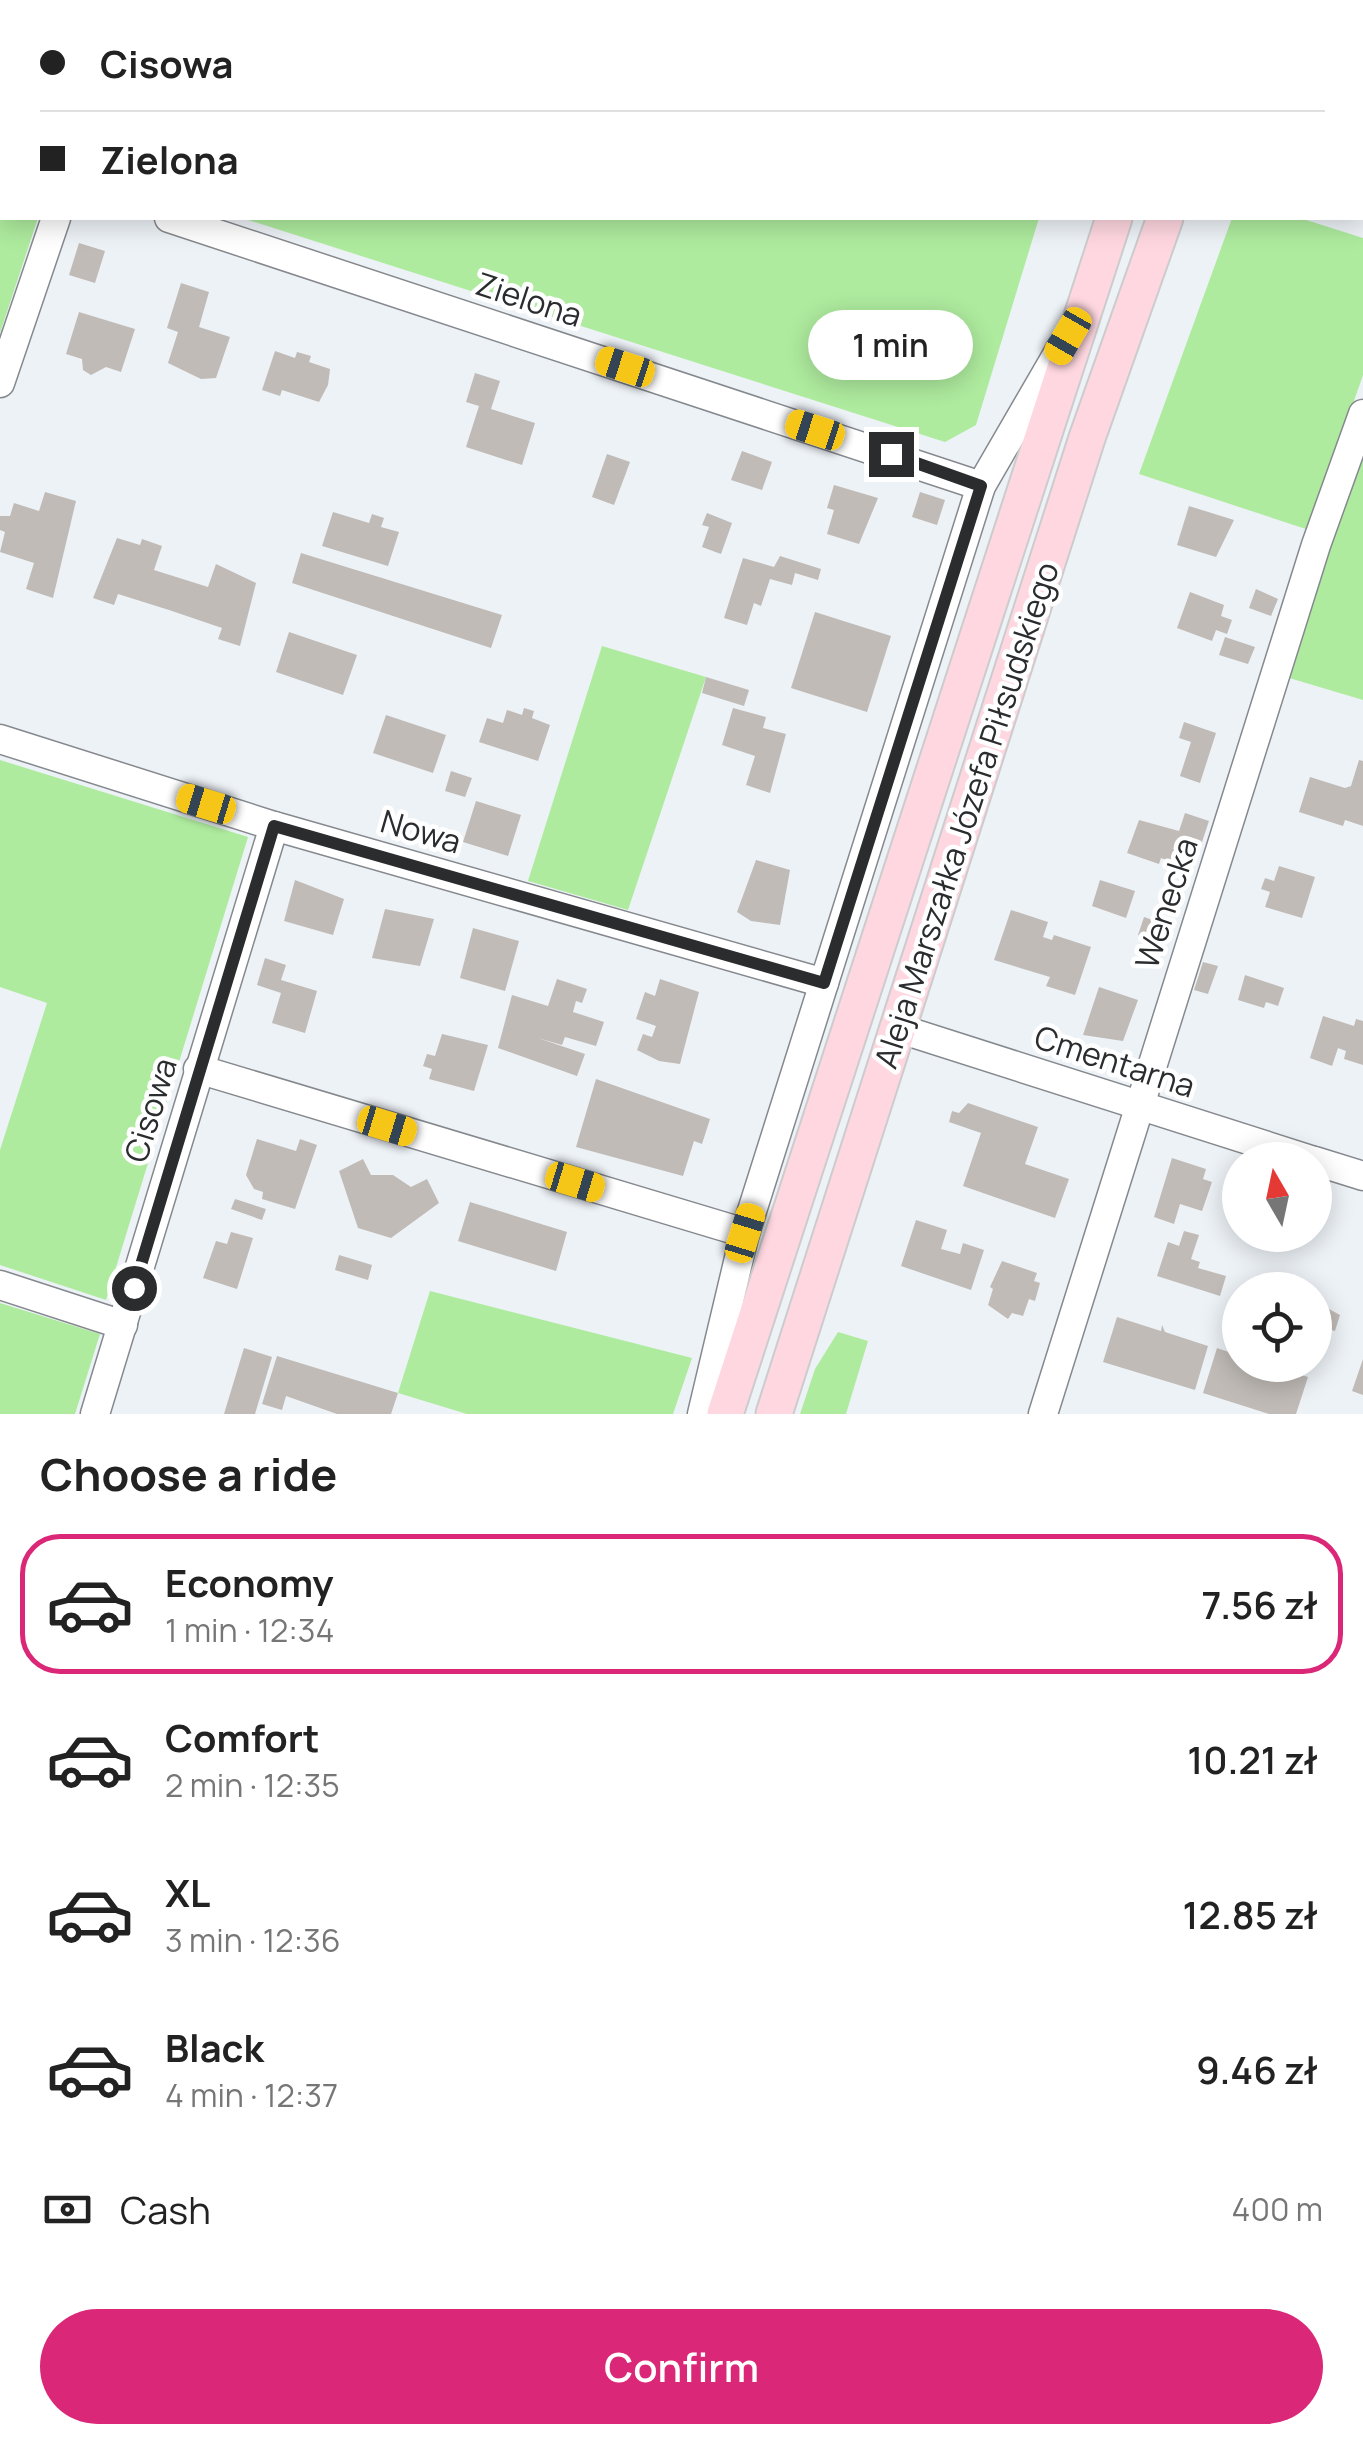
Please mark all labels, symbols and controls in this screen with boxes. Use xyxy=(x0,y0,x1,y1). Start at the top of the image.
text: Cisowa xyxy=(100,37,233,89)
text: Zielona xyxy=(100,133,239,185)
street label: Zielona xyxy=(470,261,588,337)
car xyxy=(1040,303,1096,369)
callout: 1 min xyxy=(808,309,974,379)
text: 1 min xyxy=(852,323,929,367)
car xyxy=(592,343,658,391)
car xyxy=(782,406,848,454)
route end xyxy=(869,432,914,477)
street label: Aleja Marszałka Józefa Piłsudskiego xyxy=(863,556,1069,1074)
car xyxy=(173,781,239,827)
street label: Nowa xyxy=(376,799,466,863)
street label: Wenecka xyxy=(1124,832,1208,974)
street label: Cmentarna xyxy=(1029,1014,1201,1108)
street label: Cisowa xyxy=(113,1052,187,1168)
car xyxy=(354,1103,420,1149)
north arrow xyxy=(1222,1142,1332,1252)
map controls xyxy=(1222,1142,1332,1382)
car xyxy=(542,1159,608,1205)
car xyxy=(722,1200,768,1266)
route start xyxy=(112,1266,157,1311)
button: locate xyxy=(1222,1272,1332,1382)
text: Choose a ride xyxy=(40,1443,337,1505)
text: Economy xyxy=(165,1556,334,1608)
icon: car xyxy=(45,1559,135,1649)
text: 7.56 zł xyxy=(1202,1578,1318,1630)
text: 1 min · 12:34 xyxy=(165,1608,334,1652)
text: Comfort xyxy=(165,1711,319,1763)
icon: car xyxy=(45,1714,135,1804)
text: 10.21 zł xyxy=(1187,1733,1318,1785)
text: 2 min · 12:35 xyxy=(165,1763,340,1807)
text: XL xyxy=(165,1866,210,1918)
icon: car xyxy=(45,1869,135,1959)
text: 12.85 zł xyxy=(1183,1888,1318,1940)
text: 3 min · 12:36 xyxy=(165,1918,341,1962)
text: Black xyxy=(165,2021,264,2073)
icon: car xyxy=(45,2024,135,2114)
text: 9.46 zł xyxy=(1196,2043,1318,2095)
text: 4 min · 12:37 xyxy=(165,2073,338,2117)
icon: cash xyxy=(40,2182,95,2237)
text: Cash xyxy=(120,2183,211,2235)
text: 400 m xyxy=(1232,2187,1323,2231)
button: Confirm xyxy=(40,2309,1323,2424)

